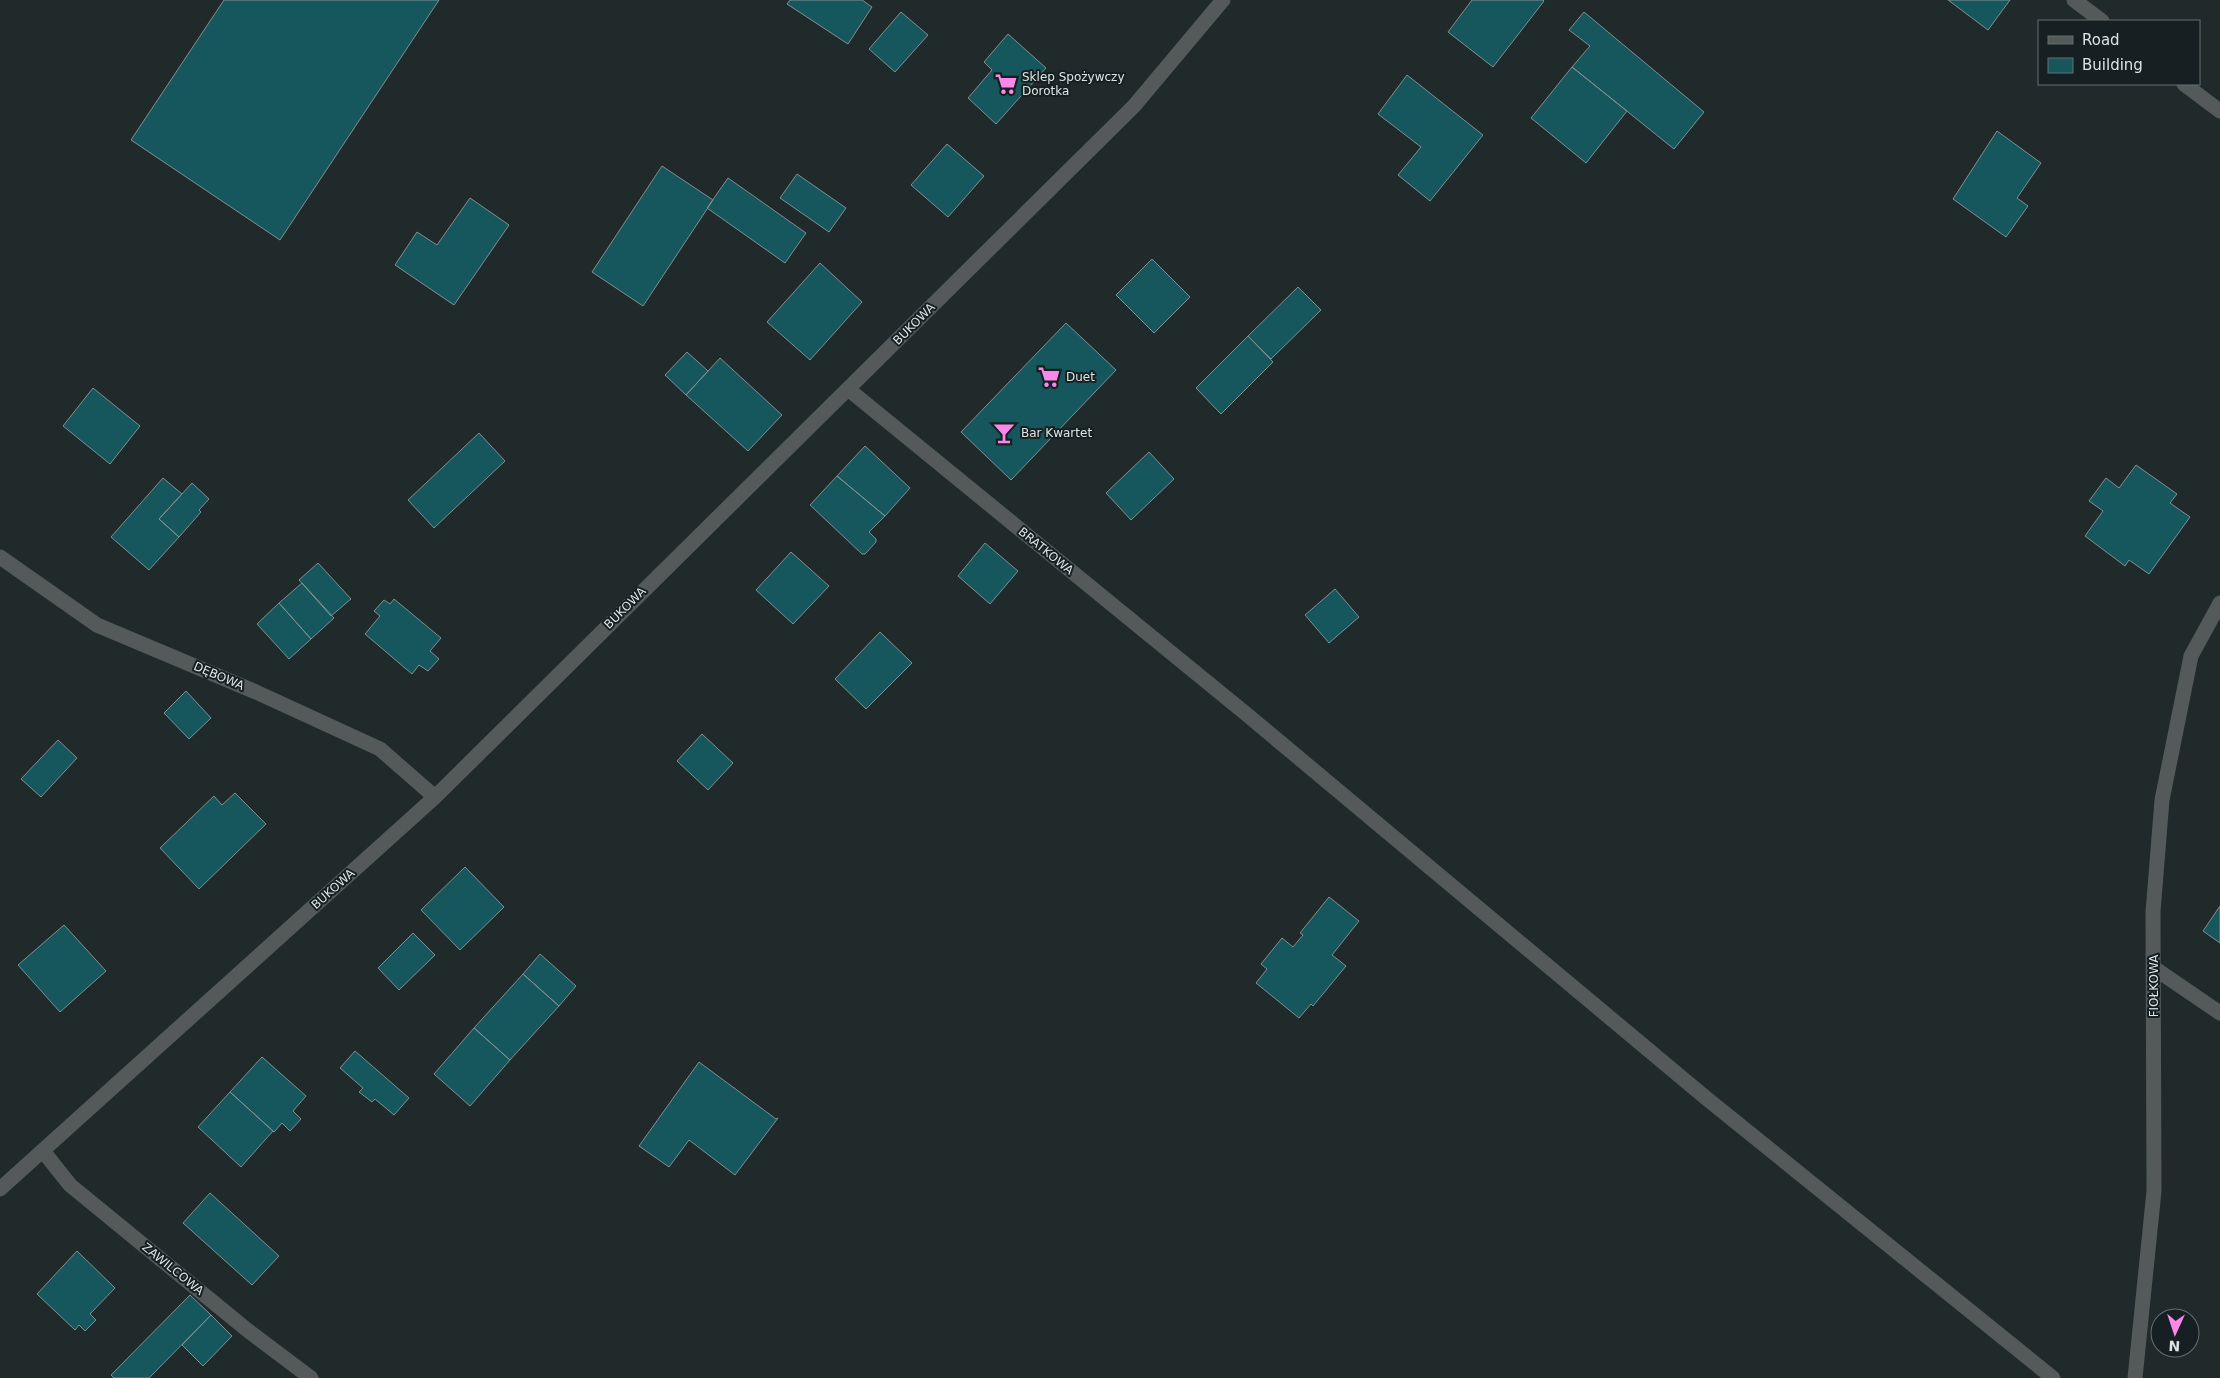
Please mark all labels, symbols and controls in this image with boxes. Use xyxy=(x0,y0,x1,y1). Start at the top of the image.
legend xyxy=(2038,20,2200,85)
text: Road xyxy=(2082,31,2120,49)
text: Building xyxy=(2082,56,2143,74)
place label: Sklep Spożywczy Dorotka xyxy=(1022,70,1125,98)
supermarket icon: Sklep Spożywczy Dorotka xyxy=(993,71,1019,97)
street label: BUKOWA xyxy=(890,300,938,348)
supermarket icon: Duet xyxy=(1036,364,1062,390)
place label: Duet xyxy=(1066,370,1095,384)
bar icon: Bar Kwartet xyxy=(991,420,1017,446)
place label: Bar Kwartet xyxy=(1021,426,1092,440)
street label: BRATKOWA xyxy=(1016,525,1077,578)
street label: BUKOWA xyxy=(601,584,649,632)
street label: DĘBOWA xyxy=(192,659,247,693)
street label: BUKOWA xyxy=(309,866,358,912)
street label: FIOŁKOWA xyxy=(2147,954,2161,1017)
street label: ZAWILCOWA xyxy=(139,1240,207,1299)
north arrow xyxy=(2150,1308,2200,1358)
text: N xyxy=(2168,1338,2181,1354)

